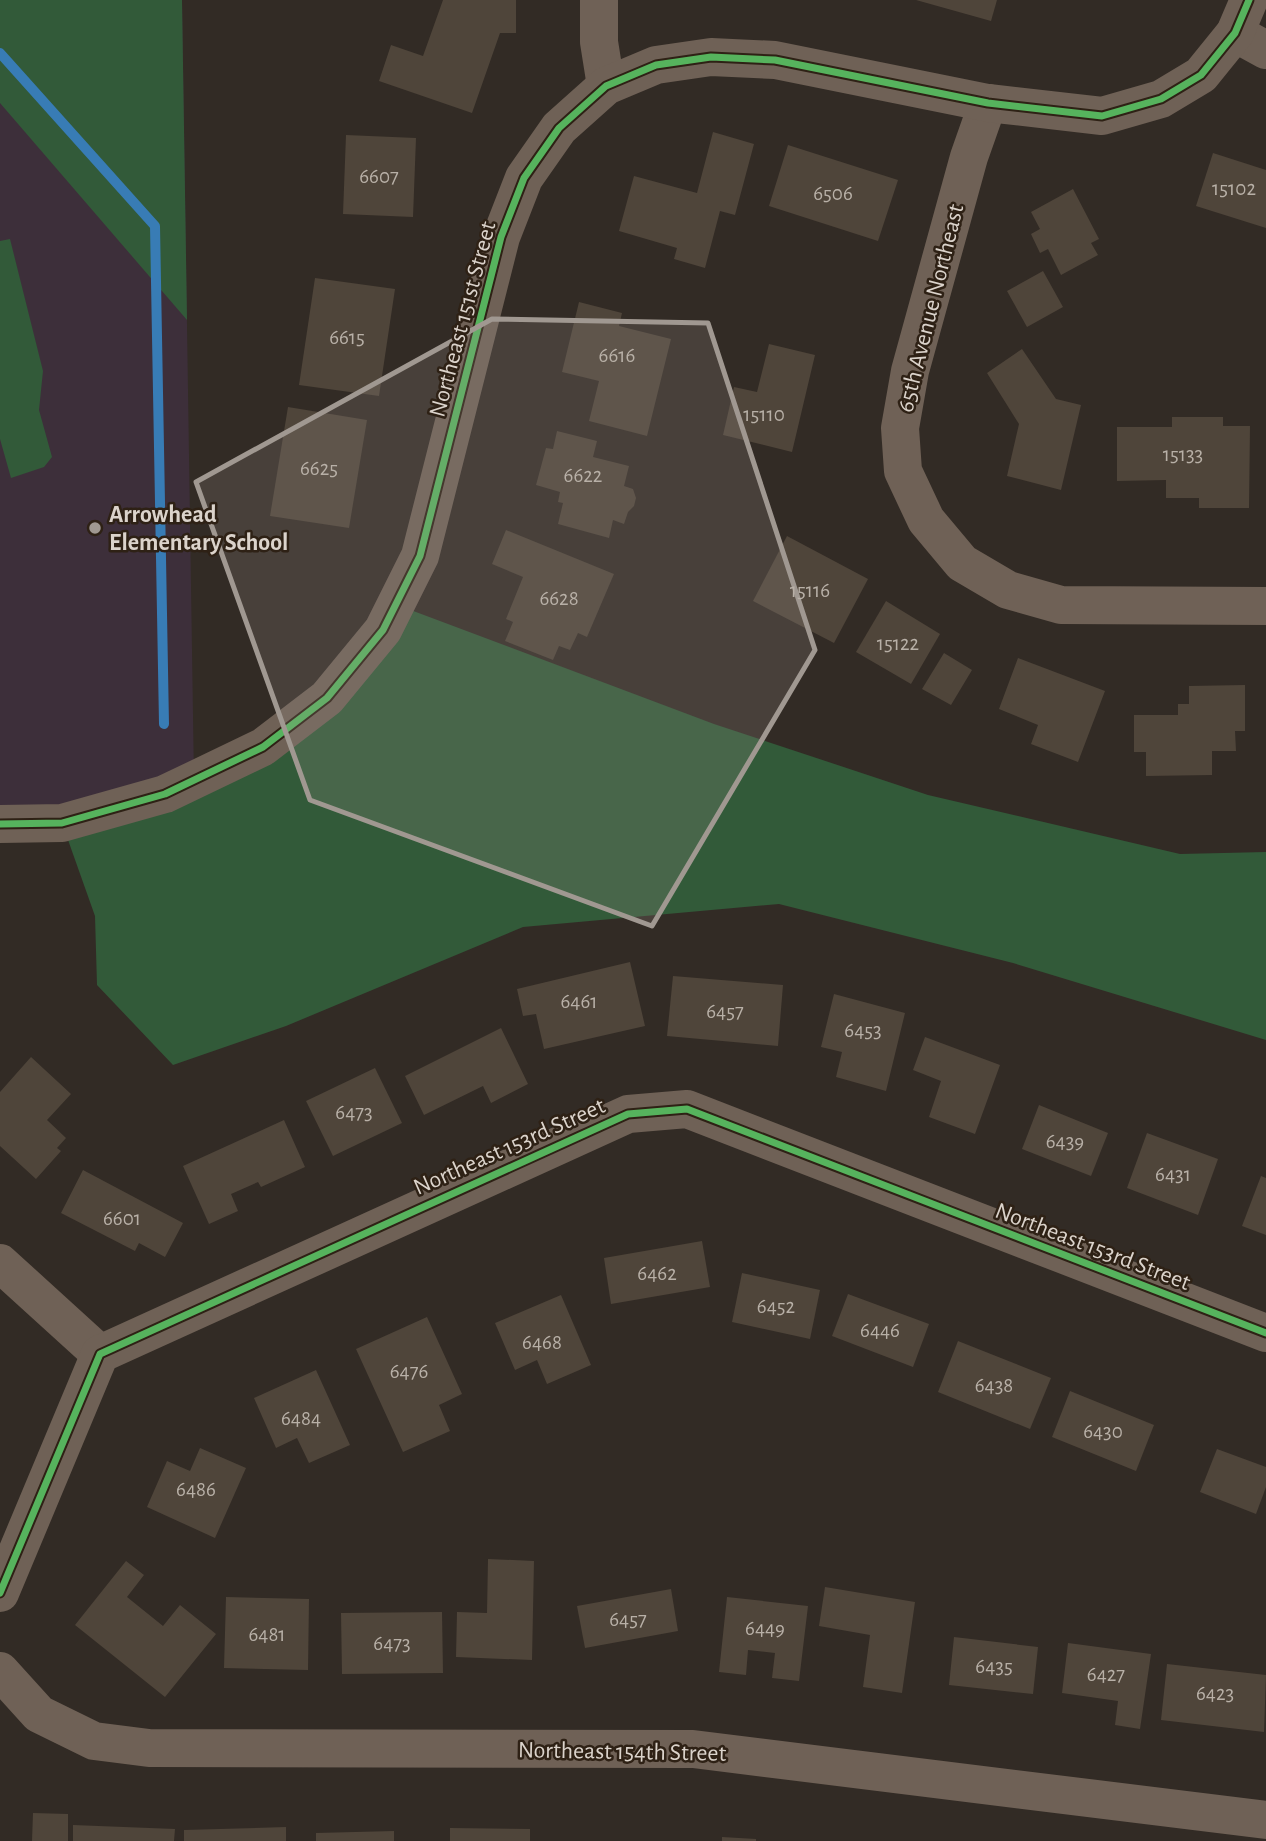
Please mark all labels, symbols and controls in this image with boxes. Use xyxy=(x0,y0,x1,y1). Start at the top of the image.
house number: 6607 xyxy=(359,166,399,187)
house number: 15102 xyxy=(1212,178,1256,199)
house number: 6506 xyxy=(813,183,853,204)
street label: 65th Avenue Northeast xyxy=(894,201,969,415)
street label: Northeast 151st Street xyxy=(425,218,501,420)
house number: 6615 xyxy=(329,327,365,348)
house number: 6616 xyxy=(599,345,635,366)
house number: 15110 xyxy=(743,404,785,425)
house number: 15133 xyxy=(1163,444,1203,465)
house number: 6625 xyxy=(300,458,338,479)
house number: 6622 xyxy=(564,465,602,486)
place label: Arrowhead Elementary School xyxy=(109,503,288,555)
marker: Arrowhead Elementary School xyxy=(87,520,103,536)
house number: 15116 xyxy=(790,580,830,601)
house number: 6628 xyxy=(539,588,579,609)
house number: 15122 xyxy=(877,633,919,654)
house number: 6461 xyxy=(560,991,598,1012)
house number: 6457 xyxy=(706,1001,744,1022)
house number: 6453 xyxy=(844,1020,882,1041)
street label: Northeast 153rd Street xyxy=(410,1094,609,1200)
house number: 6473 xyxy=(335,1102,373,1123)
house number: 6439 xyxy=(1046,1131,1084,1152)
house number: 6431 xyxy=(1155,1164,1191,1185)
street label: Northeast 153rd Street xyxy=(992,1199,1194,1295)
house number: 6601 xyxy=(103,1208,141,1229)
house number: 6462 xyxy=(637,1263,677,1284)
house number: 6452 xyxy=(757,1296,795,1317)
house number: 6446 xyxy=(860,1320,900,1341)
house number: 6468 xyxy=(522,1332,562,1353)
house number: 6476 xyxy=(390,1361,428,1382)
house number: 6438 xyxy=(975,1375,1013,1396)
house number: 6484 xyxy=(281,1408,321,1429)
house number: 6430 xyxy=(1083,1421,1123,1442)
house number: 6486 xyxy=(176,1479,216,1500)
house number: 6457 xyxy=(609,1609,647,1630)
house number: 6449 xyxy=(745,1618,785,1639)
house number: 6481 xyxy=(248,1624,286,1645)
house number: 6473 xyxy=(373,1633,411,1654)
house number: 6435 xyxy=(975,1656,1013,1677)
house number: 6427 xyxy=(1087,1664,1125,1685)
house number: 6423 xyxy=(1196,1683,1234,1704)
street label: Northeast 154th Street xyxy=(518,1738,727,1766)

